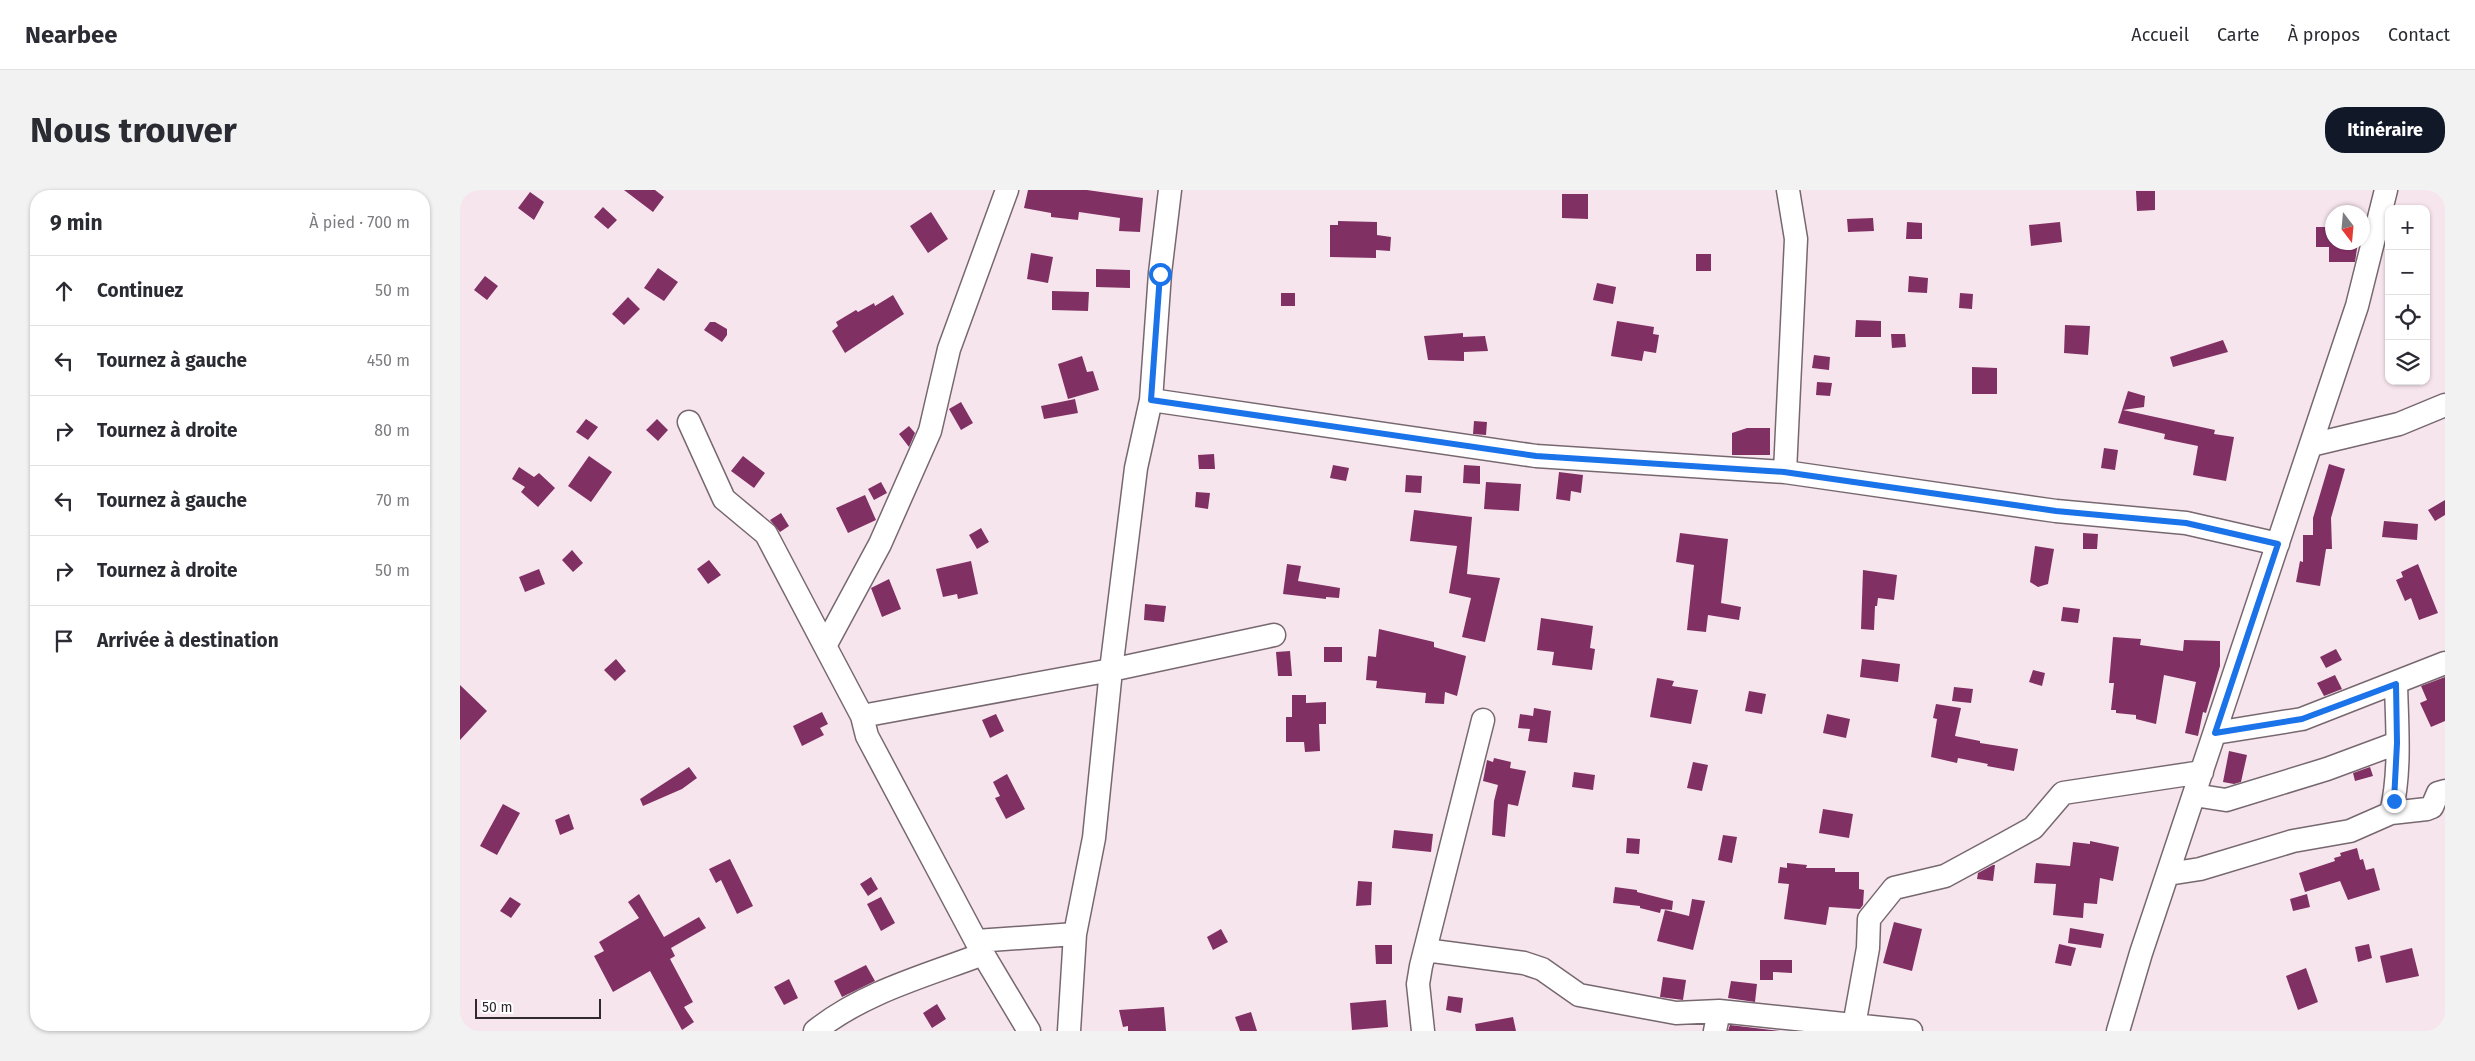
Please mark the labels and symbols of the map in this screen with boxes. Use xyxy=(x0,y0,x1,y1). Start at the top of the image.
north arrow xyxy=(2325,205,2370,250)
route start xyxy=(1149,263,1172,286)
route end xyxy=(2383,790,2406,813)
scale bar xyxy=(475,996,601,1019)

